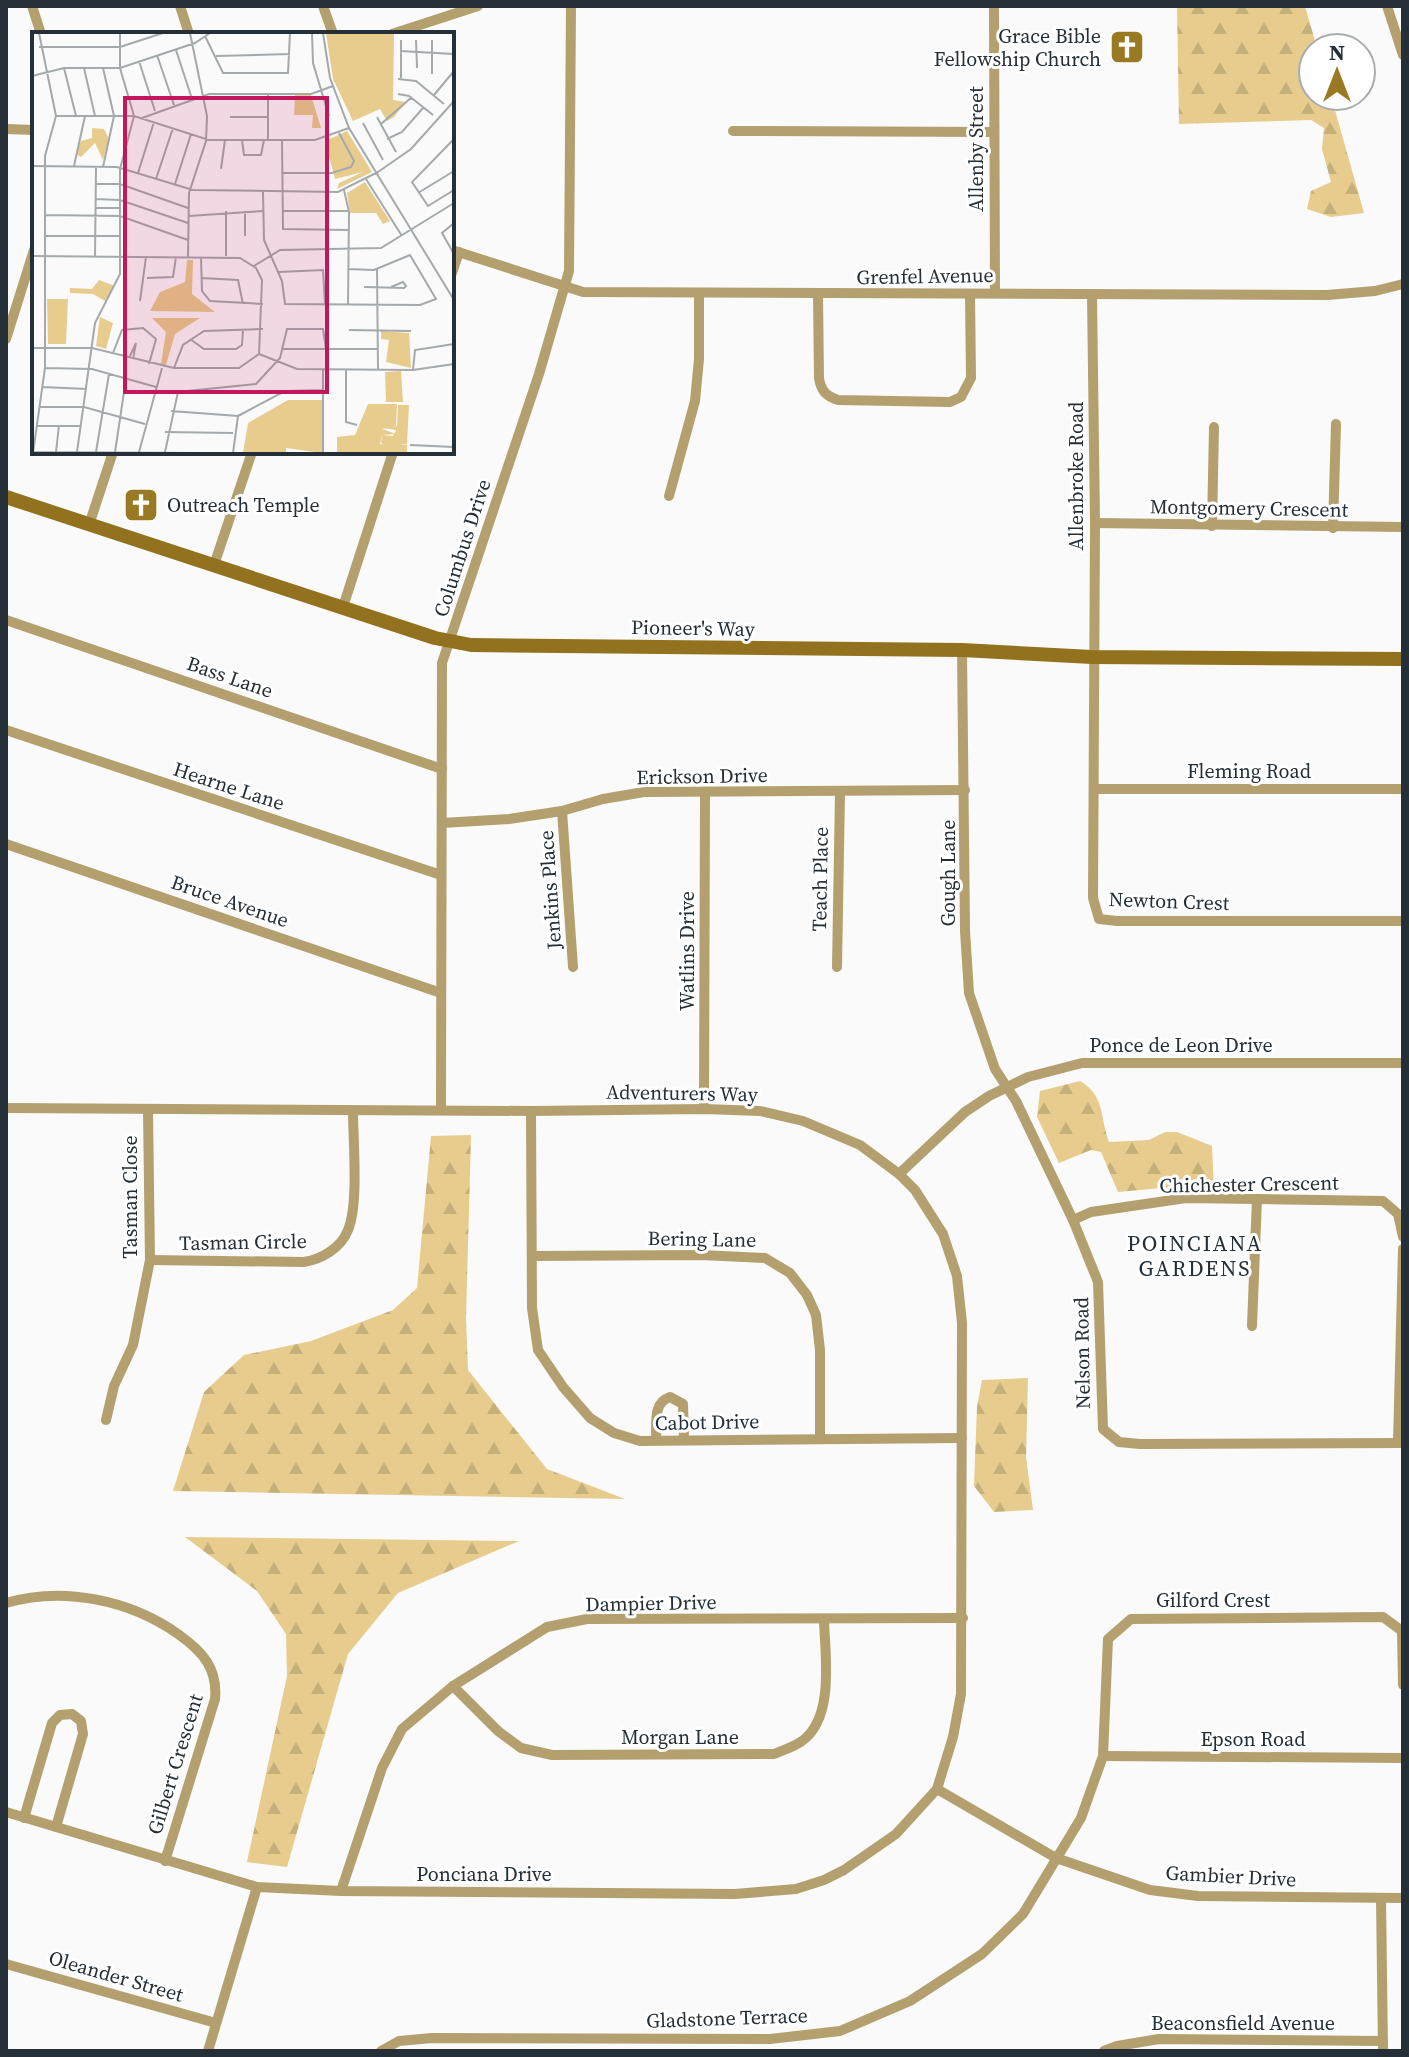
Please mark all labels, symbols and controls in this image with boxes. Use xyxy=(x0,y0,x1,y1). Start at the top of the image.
place label: Grace Bible Fellowship Church xyxy=(934,22,1101,73)
church icon: Grace Bible Fellowship Church xyxy=(1108,28,1146,66)
inset map xyxy=(32,32,454,454)
north arrow xyxy=(1297,32,1377,112)
text: N xyxy=(1329,37,1345,67)
street label: Allenby Street xyxy=(962,86,990,212)
street label: Grenfel Avenue xyxy=(856,261,994,291)
street label: Allenbroke Road xyxy=(1062,401,1090,550)
street label: Columbus Drive xyxy=(427,475,497,621)
church icon: Outreach Temple xyxy=(122,486,160,524)
place label: Outreach Temple xyxy=(167,491,320,519)
street label: Montgomery Crescent xyxy=(1150,492,1349,524)
street label: Pioneer's Way xyxy=(631,613,756,643)
street label: Bass Lane xyxy=(183,649,277,705)
street label: Hearne Lane xyxy=(170,755,288,817)
street label: Fleming Road xyxy=(1187,757,1312,785)
street label: Erickson Drive xyxy=(636,761,768,791)
street label: Gough Lane xyxy=(934,819,962,927)
street label: Teach Place xyxy=(805,826,835,932)
street label: Jenkins Place xyxy=(532,829,568,952)
street label: Bruce Avenue xyxy=(167,868,293,934)
street label: Newton Crest xyxy=(1108,885,1230,917)
street label: Watlins Drive xyxy=(673,891,701,1011)
street label: Ponce de Leon Drive xyxy=(1089,1031,1273,1059)
street label: Adventurers Way xyxy=(606,1078,759,1108)
street label: Tasman Close xyxy=(116,1135,144,1259)
street label: Chichester Crescent xyxy=(1159,1168,1339,1200)
street label: Bering Lane xyxy=(647,1224,757,1254)
street label: Tasman Circle xyxy=(179,1227,307,1257)
district label: POINCIANA GARDENS xyxy=(1127,1228,1263,1283)
street label: Nelson Road xyxy=(1067,1296,1097,1409)
street label: Cabot Drive xyxy=(655,1407,759,1437)
street label: Gilford Crest xyxy=(1156,1586,1270,1614)
street label: Dampier Drive xyxy=(585,1588,717,1618)
street label: Gilbert Crescent xyxy=(140,1690,210,1838)
street label: Morgan Lane xyxy=(621,1723,739,1751)
street label: Epson Road xyxy=(1200,1725,1306,1753)
street label: Gambier Drive xyxy=(1165,1859,1297,1893)
street label: Ponciana Drive xyxy=(416,1860,552,1888)
street label: Oleander Street xyxy=(45,1943,187,2009)
street label: Gladstone Terrace xyxy=(646,2001,808,2035)
street label: Beaconsfield Avenue xyxy=(1151,2009,1335,2037)

